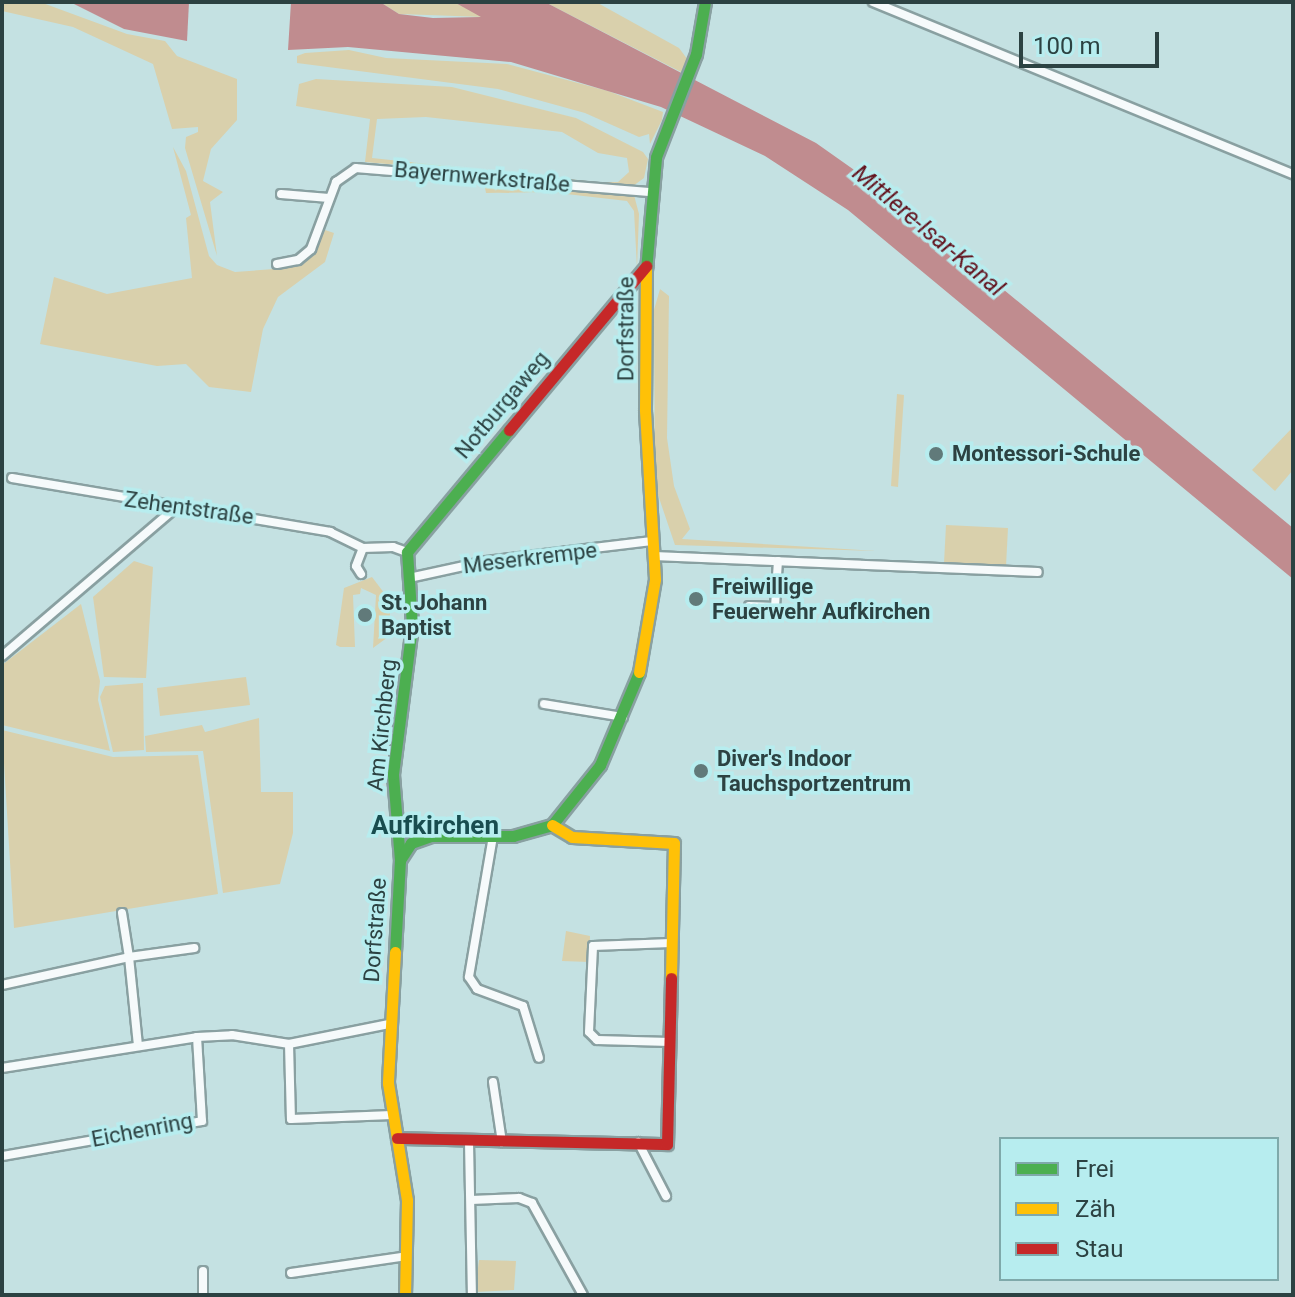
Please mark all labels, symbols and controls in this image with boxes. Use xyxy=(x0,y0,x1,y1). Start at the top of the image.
scale bar xyxy=(1023,16,1163,66)
text: 100 m xyxy=(1033,32,1100,60)
street label: Bayernwerkstraße xyxy=(393,156,571,198)
water label: Mittlere-Isar-Kanal xyxy=(846,159,1010,303)
street label: Dorfstraße xyxy=(613,277,639,381)
street label: Notburgaweg xyxy=(449,346,555,464)
place label: Montessori-Schule xyxy=(952,441,1140,467)
marker: Montessori-Schule xyxy=(927,445,945,463)
street label: Zehentstraße xyxy=(123,486,255,530)
street label: Meserkrempe xyxy=(462,537,598,579)
place label: Freiwillige Feuerwehr Aufkirchen xyxy=(712,573,930,624)
place label: St. Johann Baptist xyxy=(381,589,487,640)
marker: Freiwillige Feuerwehr Aufkirchen xyxy=(687,590,705,608)
marker: St. Johann Baptist xyxy=(356,606,374,624)
street label: Am Kirchberg xyxy=(362,658,402,792)
place label: Diver's Indoor Tauchsportzentrum xyxy=(717,745,911,796)
marker: Diver's Indoor Tauchsportzentrum xyxy=(692,762,710,780)
district label: Aufkirchen xyxy=(371,810,499,842)
street label: Dorfstraße xyxy=(358,877,392,983)
street label: Eichenring xyxy=(89,1107,195,1153)
legend xyxy=(999,1137,1279,1281)
text: Frei xyxy=(1075,1155,1114,1183)
text: Zäh xyxy=(1075,1195,1116,1223)
text: Stau xyxy=(1075,1235,1123,1263)

